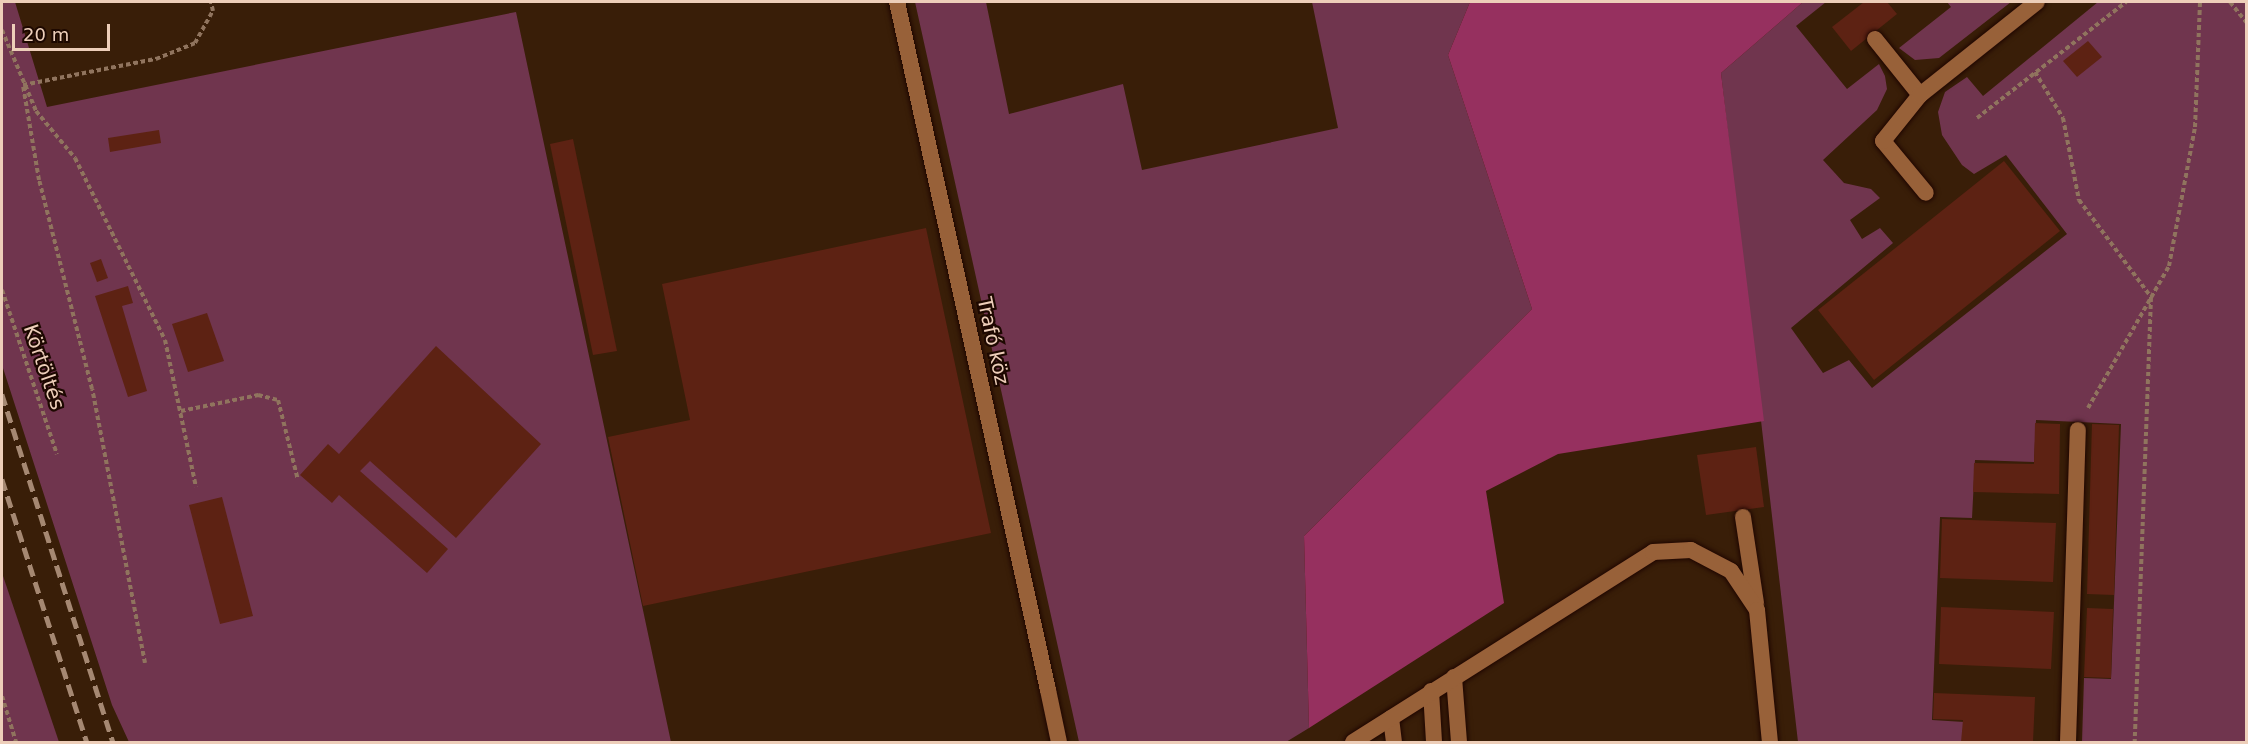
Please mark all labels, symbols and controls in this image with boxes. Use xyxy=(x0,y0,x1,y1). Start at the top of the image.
scale bar xyxy=(15,12,112,50)
text: 20 m xyxy=(23,24,69,45)
street label: Trafó köz xyxy=(972,295,1014,387)
street label: Körtöltés xyxy=(18,321,70,413)

